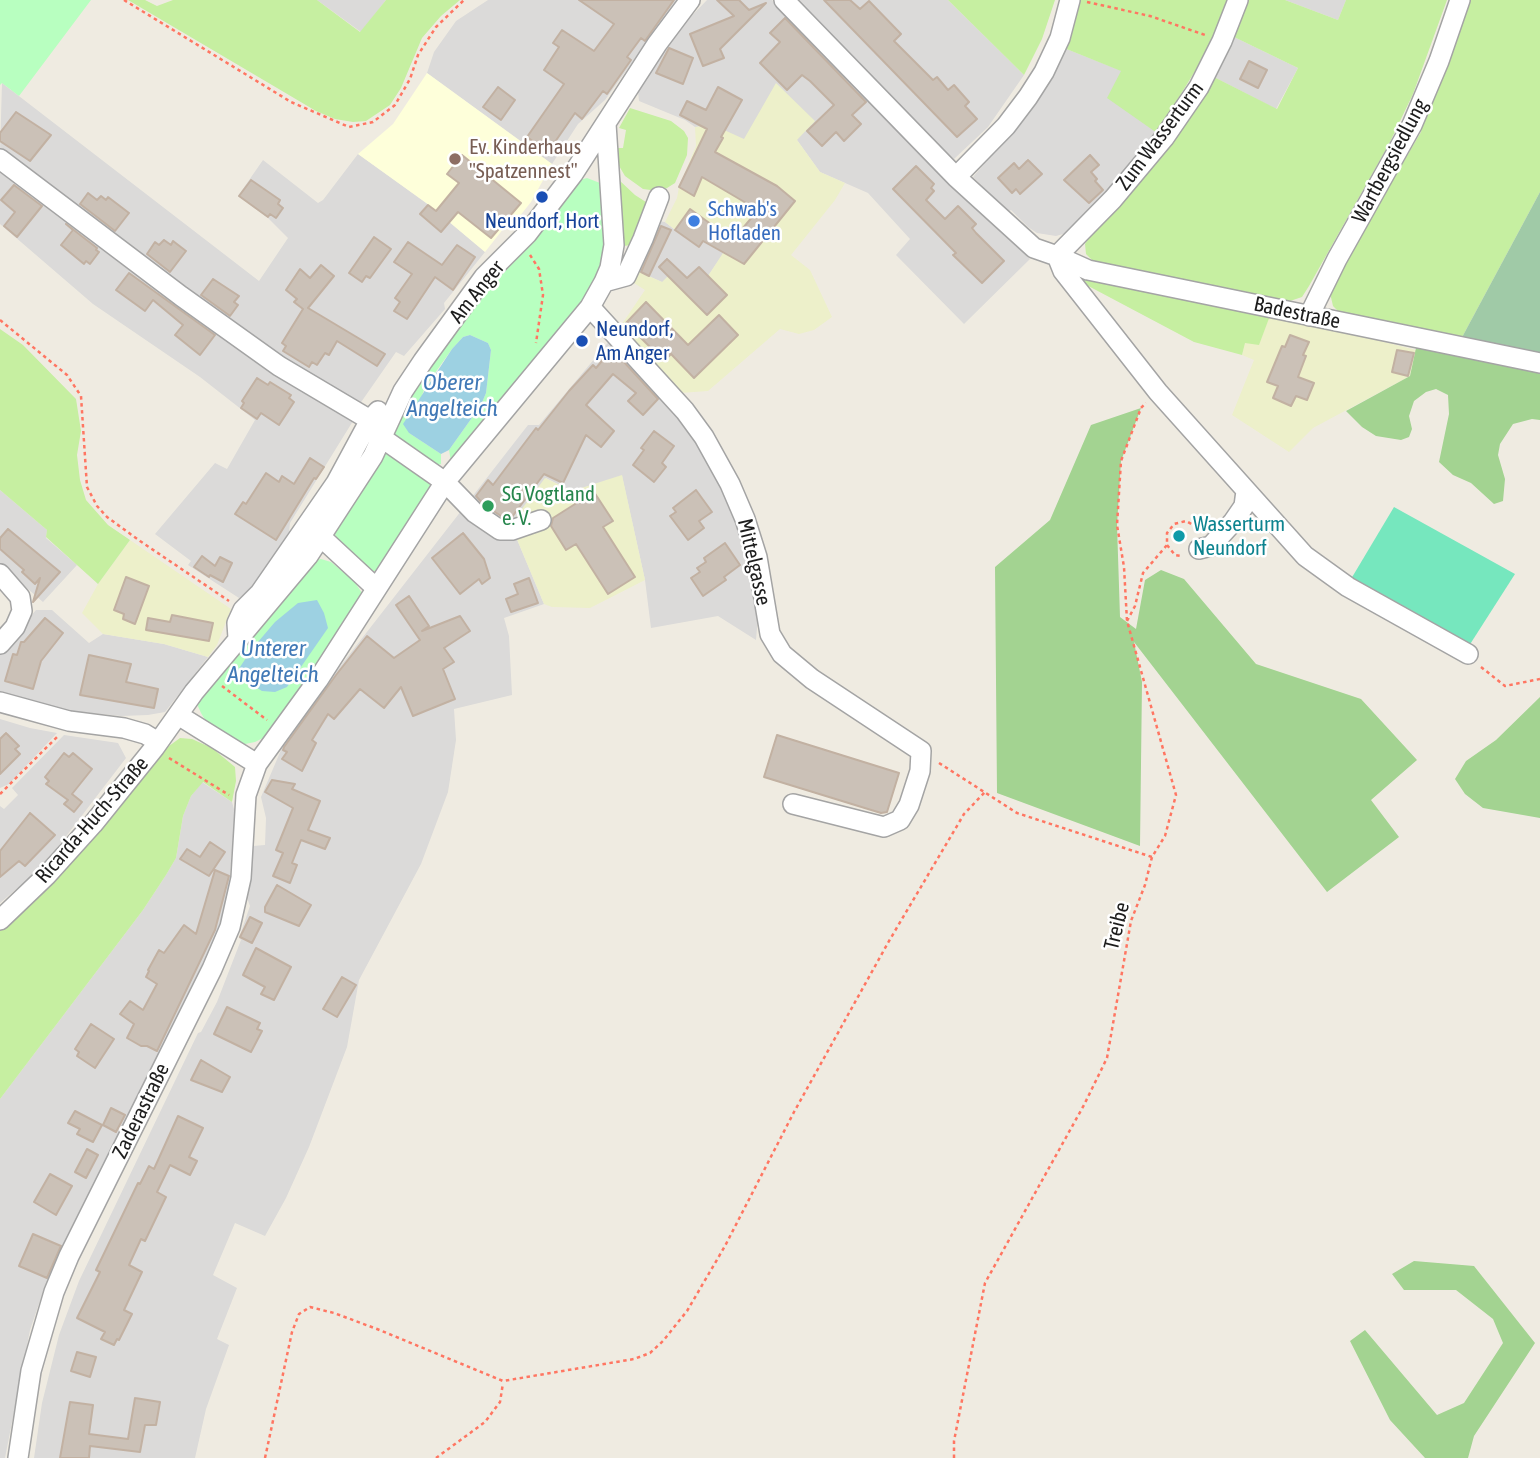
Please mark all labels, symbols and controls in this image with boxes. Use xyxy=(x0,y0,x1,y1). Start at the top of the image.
street label: Zum Wasserturm xyxy=(1111,77,1209,195)
street label: Wartbergsiedlung xyxy=(1347,95,1433,227)
place label: Ev. Kinderhaus "Spatzennest" xyxy=(469,134,581,184)
marker: Ev. Kinderhaus "Spatzennest" xyxy=(447,151,463,167)
marker: Neundorf, Hort xyxy=(534,189,550,205)
place label: Schwab's Hofladen xyxy=(708,196,781,246)
place label: Neundorf, Hort xyxy=(485,208,599,234)
marker: Schwab's Hofladen xyxy=(686,213,702,229)
street label: Am Anger xyxy=(444,256,510,328)
street label: Badestraße xyxy=(1252,292,1342,334)
place label: Neundorf, Am Anger xyxy=(596,316,674,366)
marker: Neundorf, Am Anger xyxy=(574,333,590,349)
water label: Oberer Angelteich xyxy=(406,369,498,423)
place label: SG Vogtland e. V. xyxy=(502,481,595,531)
marker: SG Vogtland e. V. xyxy=(480,498,496,514)
place label: Wasserturm Neundorf xyxy=(1193,511,1285,561)
street label: Mittelgasse xyxy=(732,516,776,608)
marker: Wasserturm Neundorf xyxy=(1171,528,1187,544)
water label: Unterer Angelteich xyxy=(227,635,319,689)
street label: Ricarda-Huch-Straße xyxy=(30,752,154,888)
street label: Treibe xyxy=(1099,900,1135,952)
street label: Zaderastraße xyxy=(107,1059,175,1163)

